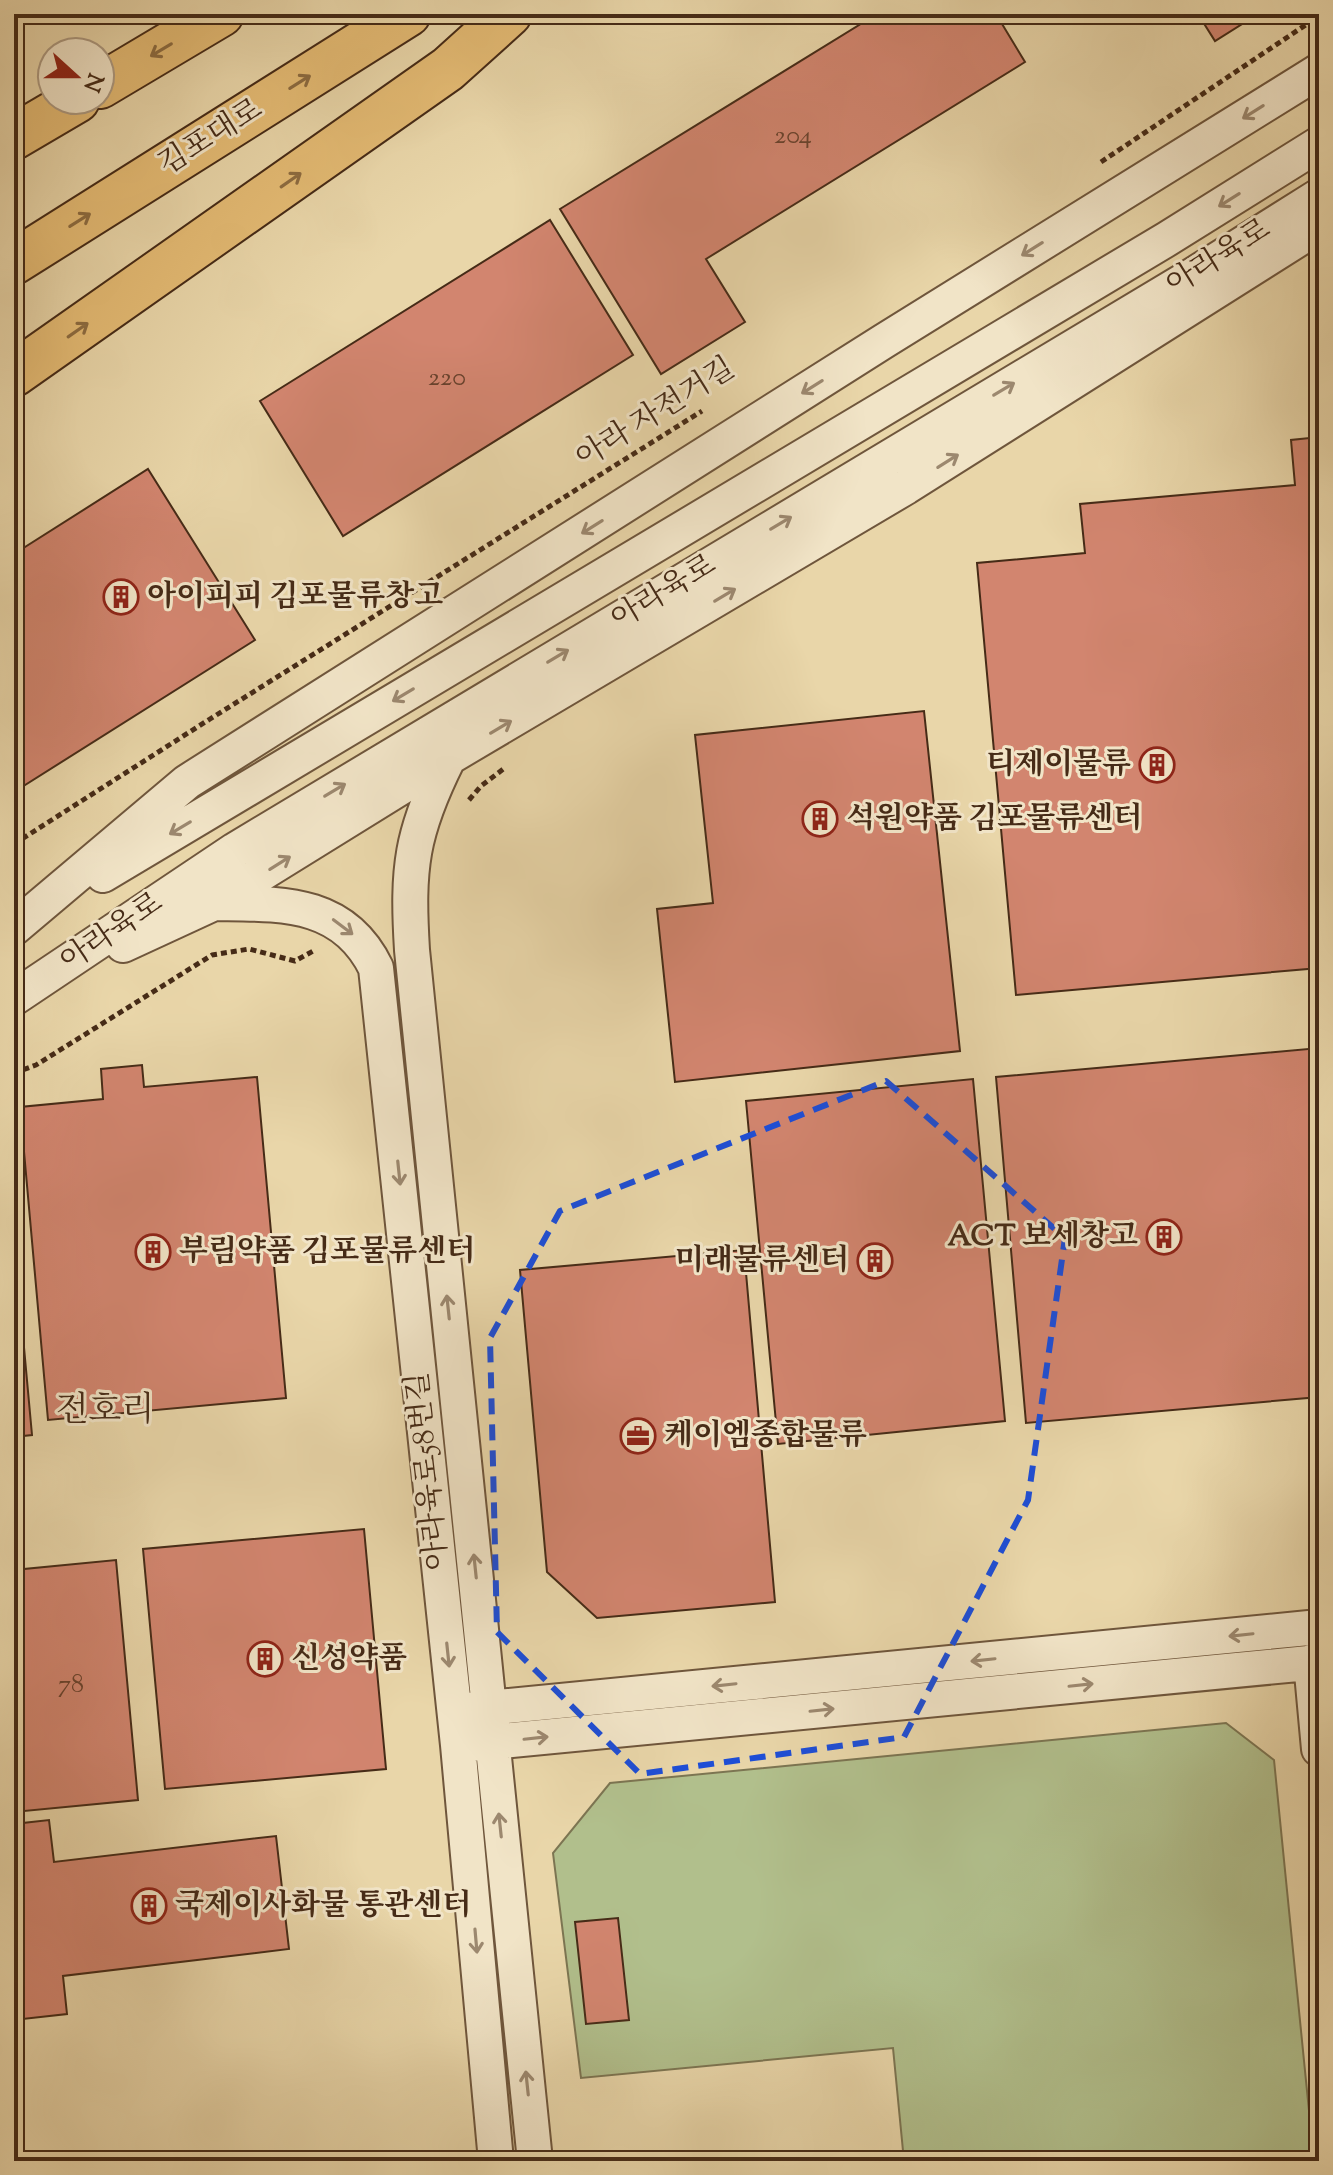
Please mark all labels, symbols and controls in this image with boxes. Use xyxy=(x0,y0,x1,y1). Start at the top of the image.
north arrow xyxy=(36,36,116,116)
one-way arrow xyxy=(150,42,173,58)
text: N xyxy=(74,68,110,96)
one-way arrow xyxy=(288,73,311,89)
street label: 김포대로 xyxy=(150,89,272,187)
one-way arrow xyxy=(1242,104,1265,120)
house number: 204 xyxy=(774,118,812,155)
one-way arrow xyxy=(279,172,301,188)
one-way arrow xyxy=(1218,193,1241,209)
street label: 아라육로 xyxy=(1158,209,1280,307)
one-way arrow xyxy=(68,212,91,228)
one-way arrow xyxy=(1021,242,1044,258)
one-way arrow xyxy=(67,322,89,338)
street label: 아라 자전거길 xyxy=(568,348,744,480)
house number: 220 xyxy=(428,360,466,397)
one-way arrow xyxy=(801,380,824,396)
one-way arrow xyxy=(992,381,1015,397)
one-way arrow xyxy=(936,453,959,469)
one-way arrow xyxy=(769,514,792,530)
one-way arrow xyxy=(581,519,604,535)
street label: 아라육로 xyxy=(603,545,725,641)
place label: 아이피피 김포물류창고 xyxy=(147,576,443,619)
building icon: 아이피피 김포물류창고 xyxy=(102,578,140,616)
one-way arrow xyxy=(713,587,736,603)
one-way arrow xyxy=(546,648,569,664)
one-way arrow xyxy=(392,687,415,703)
one-way arrow xyxy=(489,719,512,735)
place label: 티제이물류 xyxy=(986,744,1131,787)
building icon: 티제이물류 xyxy=(1138,746,1176,784)
one-way arrow xyxy=(323,782,346,798)
place label: 석원약품 김포물류센터 xyxy=(846,798,1142,841)
building icon: 석원약품 김포물류센터 xyxy=(801,800,839,838)
one-way arrow xyxy=(169,821,192,837)
one-way arrow xyxy=(268,855,291,871)
street label: 아라육로 xyxy=(52,883,172,983)
one-way arrow xyxy=(332,919,353,936)
one-way arrow xyxy=(391,1159,406,1186)
place label: ACT 보세창고 xyxy=(948,1216,1138,1259)
building icon: ACT 보세창고 xyxy=(1145,1218,1183,1256)
place label: 부림약품 김포물류센터 xyxy=(179,1231,475,1274)
building icon: 부림약품 김포물류센터 xyxy=(134,1233,172,1271)
place label: 미래물류센터 xyxy=(675,1240,849,1283)
building icon: 미래물류센터 xyxy=(856,1242,894,1280)
one-way arrow xyxy=(441,1294,456,1321)
street label: 아라육로58번길 xyxy=(397,1370,461,1572)
district label: 전호리 xyxy=(56,1387,154,1436)
place label: 케이엠종합물류 xyxy=(664,1415,867,1458)
office icon: 케이엠종합물류 xyxy=(619,1417,657,1455)
one-way arrow xyxy=(467,1553,482,1580)
one-way arrow xyxy=(1228,1627,1255,1642)
place label: 신성약품 xyxy=(291,1638,407,1681)
building icon: 신성약품 xyxy=(246,1640,284,1678)
one-way arrow xyxy=(441,1641,456,1668)
one-way arrow xyxy=(970,1653,997,1668)
house number: 78 xyxy=(58,1667,84,1704)
one-way arrow xyxy=(1067,1677,1094,1692)
one-way arrow xyxy=(711,1678,738,1693)
one-way arrow xyxy=(808,1702,835,1717)
one-way arrow xyxy=(522,1730,549,1745)
one-way arrow xyxy=(493,1812,508,1839)
place label: 국제이사화물 통관센터 xyxy=(175,1885,471,1928)
building icon: 국제이사화물 통관센터 xyxy=(130,1887,168,1925)
one-way arrow xyxy=(468,1927,483,1954)
one-way arrow xyxy=(519,2070,534,2097)

